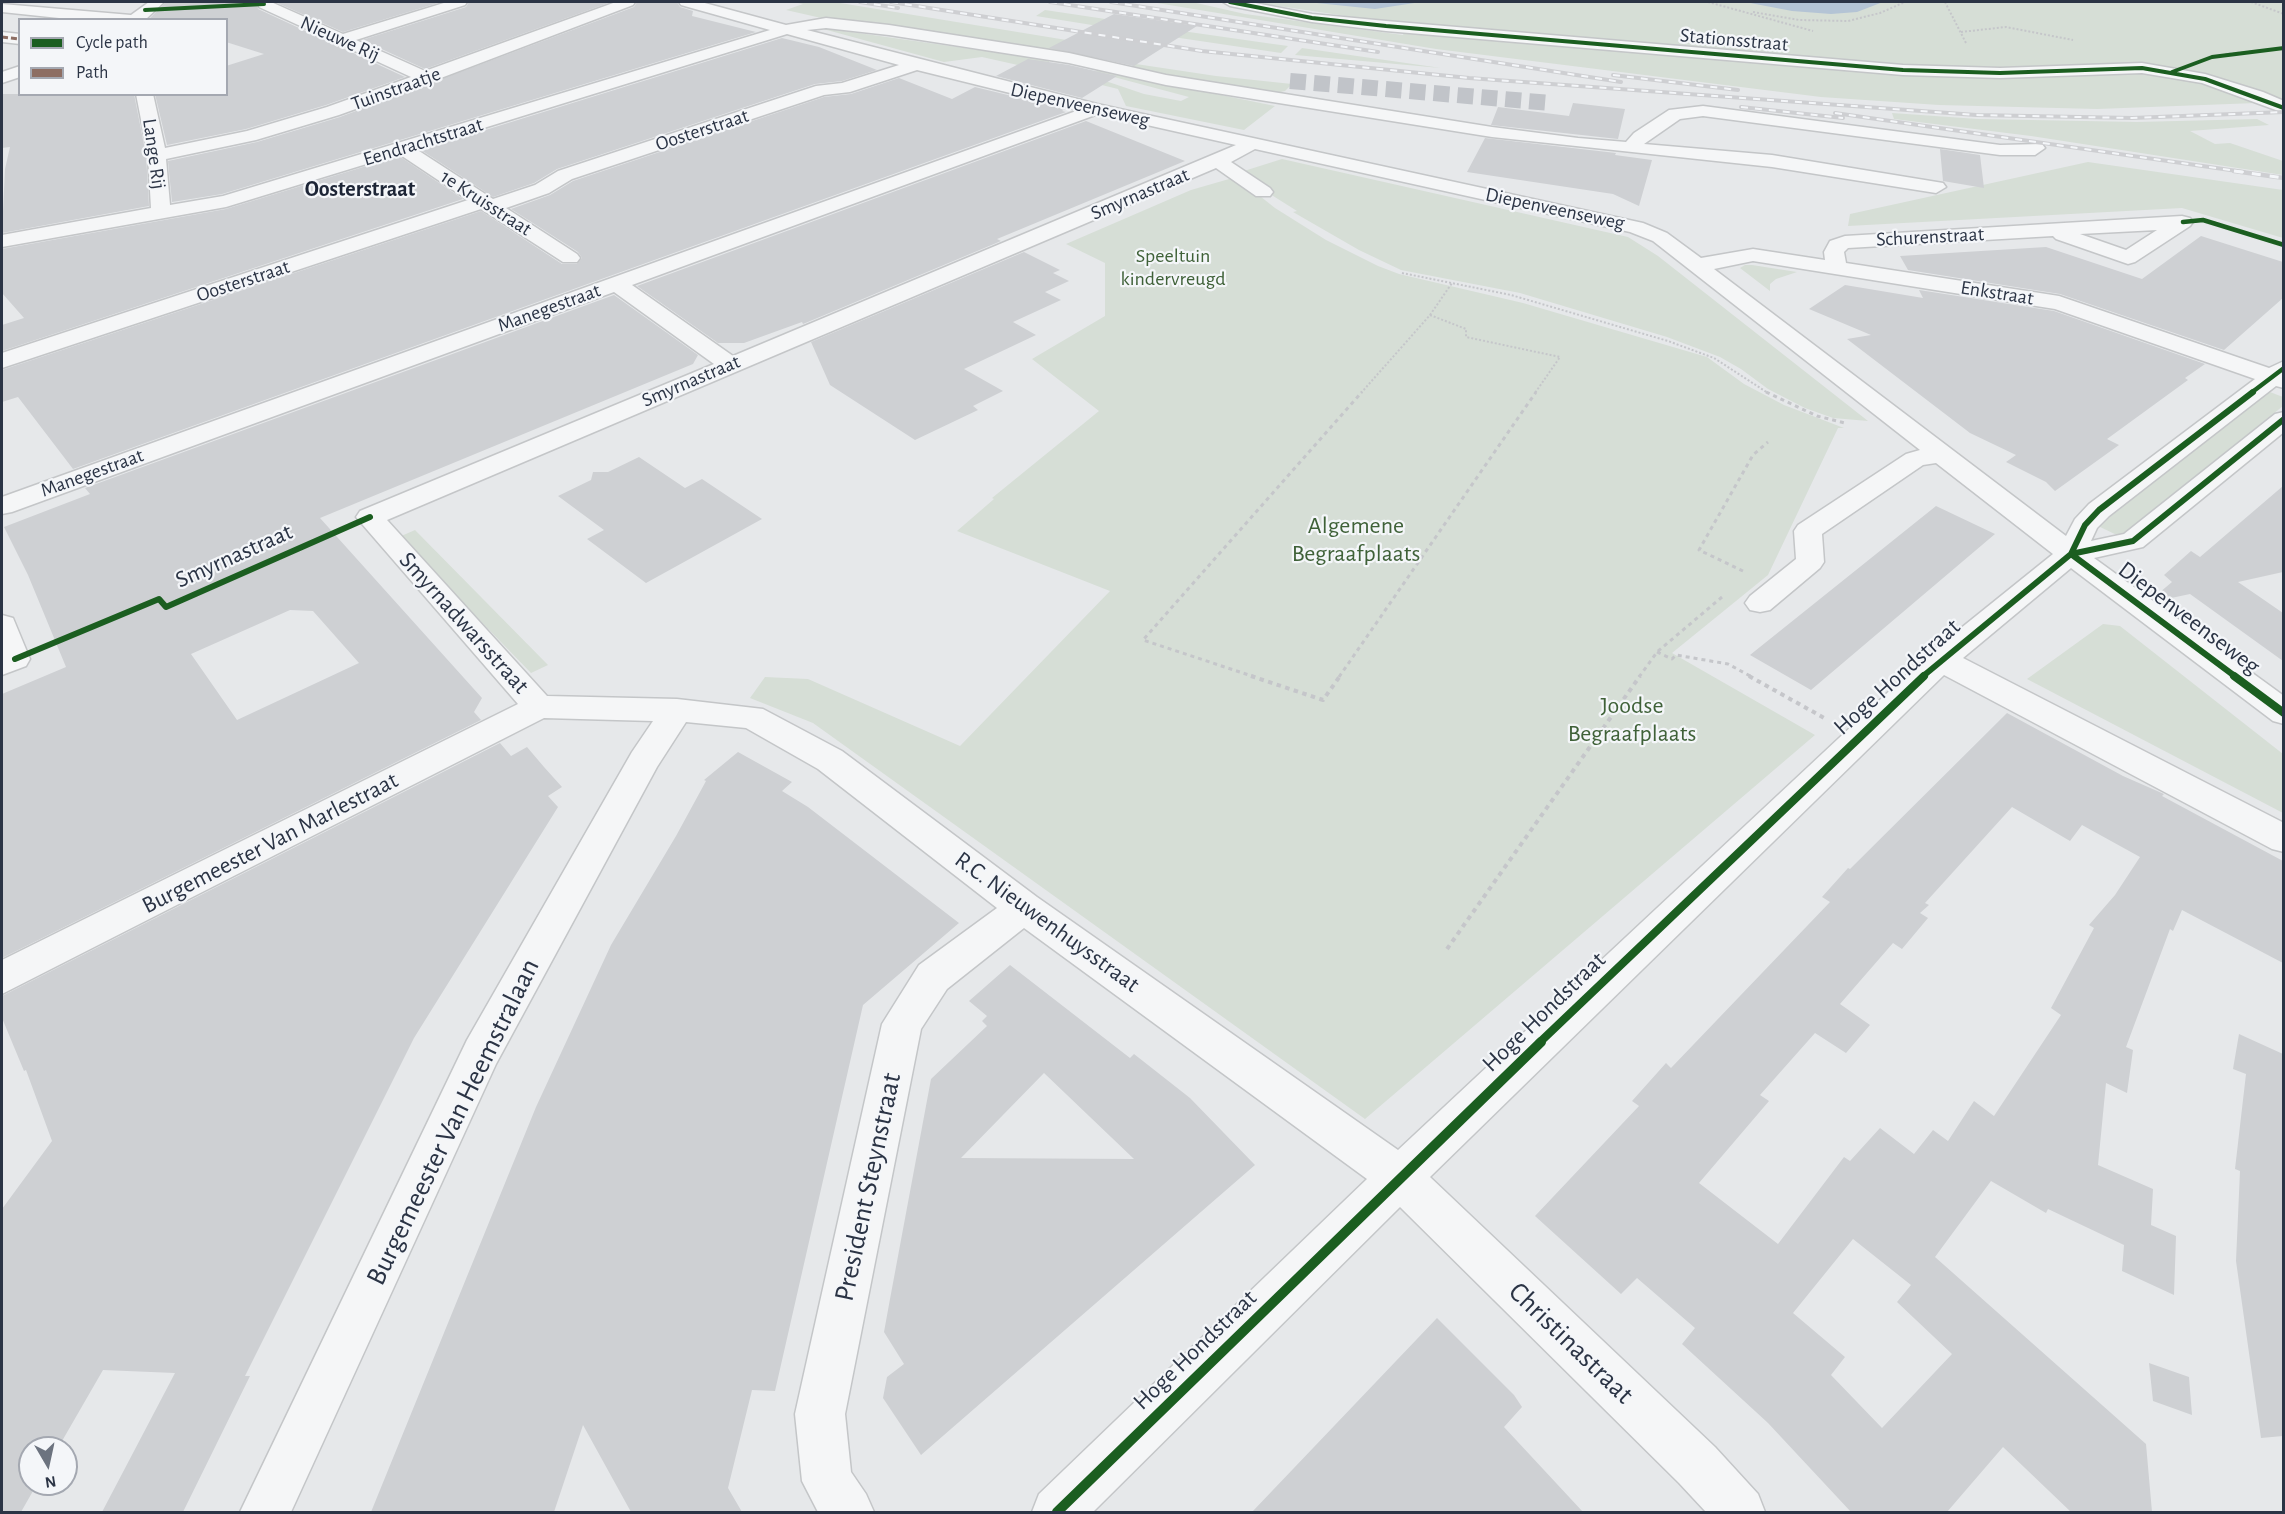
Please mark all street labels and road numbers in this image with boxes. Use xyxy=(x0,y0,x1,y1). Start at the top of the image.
street label: Nieuwe Rij xyxy=(296,11,384,67)
street label: Stationsstraat xyxy=(1679,23,1789,57)
street label: Tuinstraatje xyxy=(348,62,444,116)
street label: Diepenveenseweg xyxy=(1008,77,1152,133)
street label: Oosterstraat xyxy=(652,104,752,156)
street label: Eendrachtstraat xyxy=(360,112,486,172)
street label: Lange Rij xyxy=(137,117,171,191)
street label: Smyrnastraat xyxy=(1087,163,1193,225)
street label: 1e Kruisstraat xyxy=(436,165,536,241)
street label: Diepenveenseweg xyxy=(1483,183,1627,235)
street label: Schurenstraat xyxy=(1875,222,1985,252)
street label: Oosterstraat xyxy=(193,255,293,307)
street label: Enkstraat xyxy=(1959,275,2035,311)
street label: Manegestraat xyxy=(494,278,604,338)
street label: Smyrnastraat xyxy=(638,350,744,412)
street label: Manegestraat xyxy=(37,443,147,503)
street label: Smyrnastraat xyxy=(171,517,297,595)
street label: Smyrnadwarsstraat xyxy=(393,546,535,700)
street label: Diepenveenseweg xyxy=(2112,555,2266,681)
street label: Hoge Hondstraat xyxy=(1828,613,1966,741)
street label: Burgemeester Van Marlestraat xyxy=(137,766,403,920)
street label: R.C. Nieuwenhuysstraat xyxy=(949,845,1145,999)
street label: Hoge Hondstraat xyxy=(1476,946,1612,1078)
street label: Burgemeester Van Heemstralaan xyxy=(359,953,547,1291)
street label: President Steynstraat xyxy=(827,1070,909,1304)
street label: Christinastraat xyxy=(1501,1275,1641,1411)
street label: Hoge Hondstraat xyxy=(1127,1284,1263,1416)

